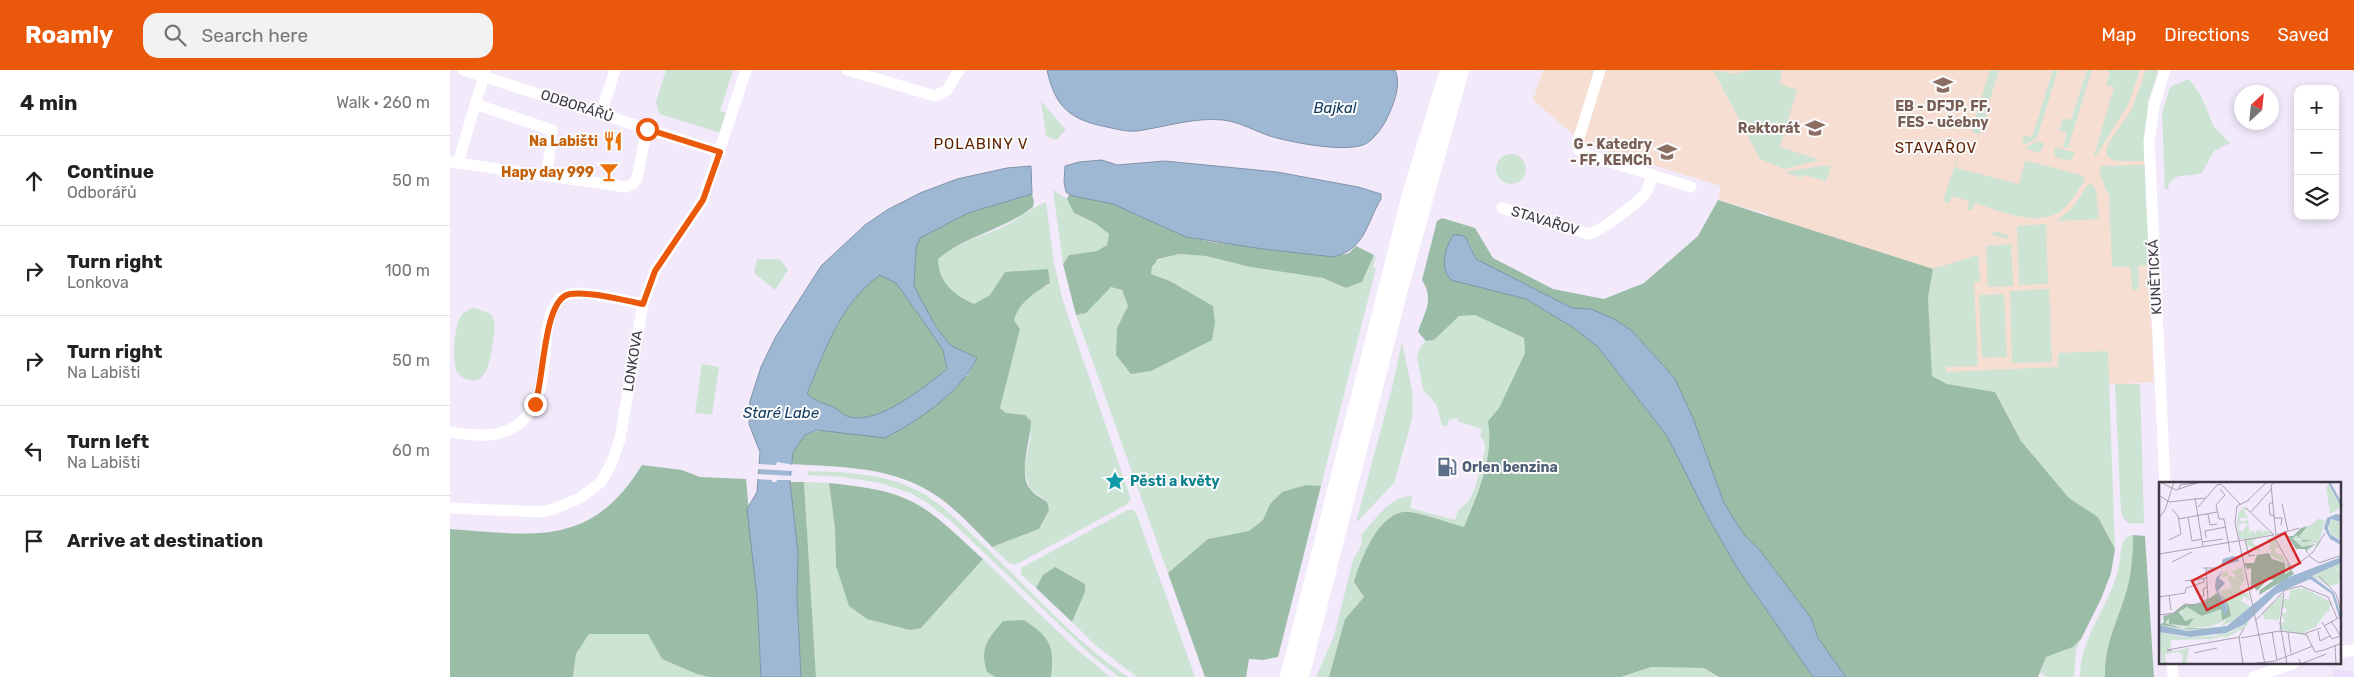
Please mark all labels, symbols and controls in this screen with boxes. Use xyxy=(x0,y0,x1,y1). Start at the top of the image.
search box xyxy=(143,13,493,58)
text: Roamly xyxy=(25,21,113,49)
icon: search xyxy=(161,21,189,49)
text: Search here xyxy=(201,24,308,47)
text: Map xyxy=(2101,24,2136,46)
text: Directions xyxy=(2164,24,2250,46)
text: Saved xyxy=(2278,24,2329,46)
school or university icon: EB - DFJP, FF, FES - učebny xyxy=(1932,74,1954,96)
street label: ODBORÁŘŮ xyxy=(538,85,616,126)
north arrow xyxy=(2234,85,2279,130)
map controls xyxy=(2294,85,2339,220)
button: + xyxy=(2294,85,2339,130)
text: 4 min xyxy=(20,90,78,115)
text: Walk · 260 m xyxy=(336,93,430,112)
place label: EB - DFJP, FF, FES - učebny xyxy=(1895,98,1991,131)
water label: Bajkal xyxy=(1314,99,1357,117)
school or university icon: Rektorát xyxy=(1804,117,1826,139)
route start xyxy=(636,118,659,141)
place label: Rektorát xyxy=(1738,120,1800,137)
restaurant icon: Na Labišti xyxy=(602,130,624,152)
button: − xyxy=(2294,130,2339,175)
place label: Na Labišti xyxy=(529,133,598,150)
district label: POLABINY V xyxy=(933,135,1029,153)
place label: G - Katedry - FF, KEMCh xyxy=(1570,136,1653,169)
district label: STAVAŘOV xyxy=(1895,139,1977,157)
school or university icon: G - Katedry - FF, KEMCh xyxy=(1656,141,1678,163)
text: Continue xyxy=(67,160,154,183)
bar icon: Hapy day 999 xyxy=(598,161,620,183)
place label: Hapy day 999 xyxy=(501,164,594,181)
icon: ahead xyxy=(20,167,48,195)
text: 50 m xyxy=(392,171,430,190)
button: layers xyxy=(2294,175,2339,220)
text: Odborářů xyxy=(67,183,137,202)
street label: STAVAŘOV xyxy=(1509,202,1581,239)
street label: KUNĚTICKÁ xyxy=(2144,238,2165,315)
text: Turn right xyxy=(67,250,162,273)
icon: right xyxy=(20,257,48,285)
text: 100 m xyxy=(385,261,430,280)
text: Lonkova xyxy=(67,273,129,292)
street label: LONKOVA xyxy=(620,328,646,393)
text: Turn right xyxy=(67,340,162,363)
icon: right xyxy=(20,347,48,375)
text: 50 m xyxy=(392,351,430,370)
text: Na Labišti xyxy=(67,363,140,382)
route end xyxy=(524,393,547,416)
water label: Staré Labe xyxy=(743,404,820,422)
text: Turn left xyxy=(67,430,149,453)
icon: left xyxy=(20,437,48,465)
text: 60 m xyxy=(392,441,430,460)
text: Na Labišti xyxy=(67,453,140,472)
fuel station icon: Orlen benzina xyxy=(1436,456,1458,478)
place label: Orlen benzina xyxy=(1462,459,1558,476)
place icon: Pěsti a květy xyxy=(1104,470,1126,492)
place label: Pěsti a květy xyxy=(1130,473,1220,490)
inset map xyxy=(2159,482,2342,664)
icon: arrive xyxy=(20,527,48,555)
text: Arrive at destination xyxy=(67,529,263,552)

